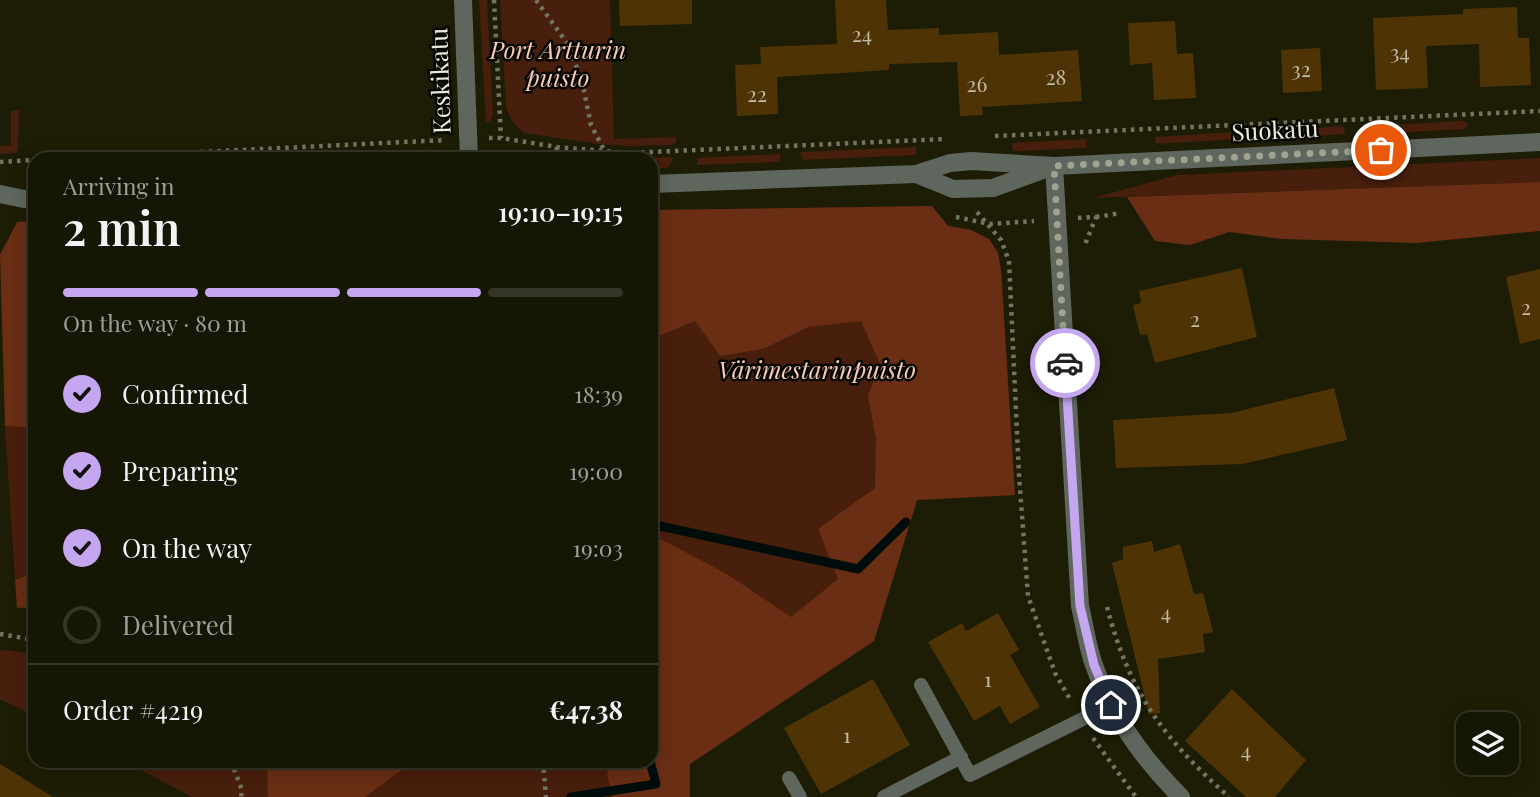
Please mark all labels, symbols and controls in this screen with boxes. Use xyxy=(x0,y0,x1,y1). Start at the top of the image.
house number: 24 xyxy=(852,19,872,47)
street label: Keskikatu xyxy=(421,27,457,135)
park label: Port Artturin puisto xyxy=(489,33,626,93)
house number: 34 xyxy=(1390,37,1410,65)
house number: 32 xyxy=(1291,54,1311,82)
house number: 28 xyxy=(1046,62,1066,90)
house number: 26 xyxy=(967,69,988,97)
house number: 22 xyxy=(747,79,767,107)
street label: Suokatu xyxy=(1231,111,1319,147)
pin xyxy=(1351,120,1411,180)
icon: bag xyxy=(1362,131,1400,169)
text: Arriving in xyxy=(63,170,175,201)
text: 19:10–19:15 xyxy=(498,194,623,229)
text: 2 min xyxy=(63,196,181,258)
house number: 2 xyxy=(1521,292,1531,320)
house number: 2 xyxy=(1190,304,1200,332)
text: On the way · 80 m xyxy=(63,307,247,338)
courier xyxy=(1030,328,1100,398)
icon: car xyxy=(1046,344,1084,382)
park label: Värimestarinpuisto xyxy=(718,353,916,385)
icon: check xyxy=(63,375,101,413)
text: Confirmed xyxy=(122,376,249,411)
text: 18:39 xyxy=(574,378,623,409)
icon: check xyxy=(63,452,101,490)
text: Preparing xyxy=(122,453,238,488)
text: 19:00 xyxy=(569,455,623,486)
icon: check xyxy=(63,529,101,567)
text: On the way xyxy=(122,530,252,565)
text: 19:03 xyxy=(572,532,623,563)
house number: 4 xyxy=(1161,597,1171,625)
text: Delivered xyxy=(122,607,234,642)
house number: 1 xyxy=(984,664,992,692)
pin xyxy=(1081,675,1141,735)
icon: home xyxy=(1092,686,1130,724)
text: Order #4219 xyxy=(63,692,203,727)
text: €47.38 xyxy=(549,692,623,727)
map controls xyxy=(1456,712,1519,775)
button: layers xyxy=(1456,712,1519,775)
house number: 1 xyxy=(843,720,851,748)
house number: 4 xyxy=(1241,735,1251,763)

